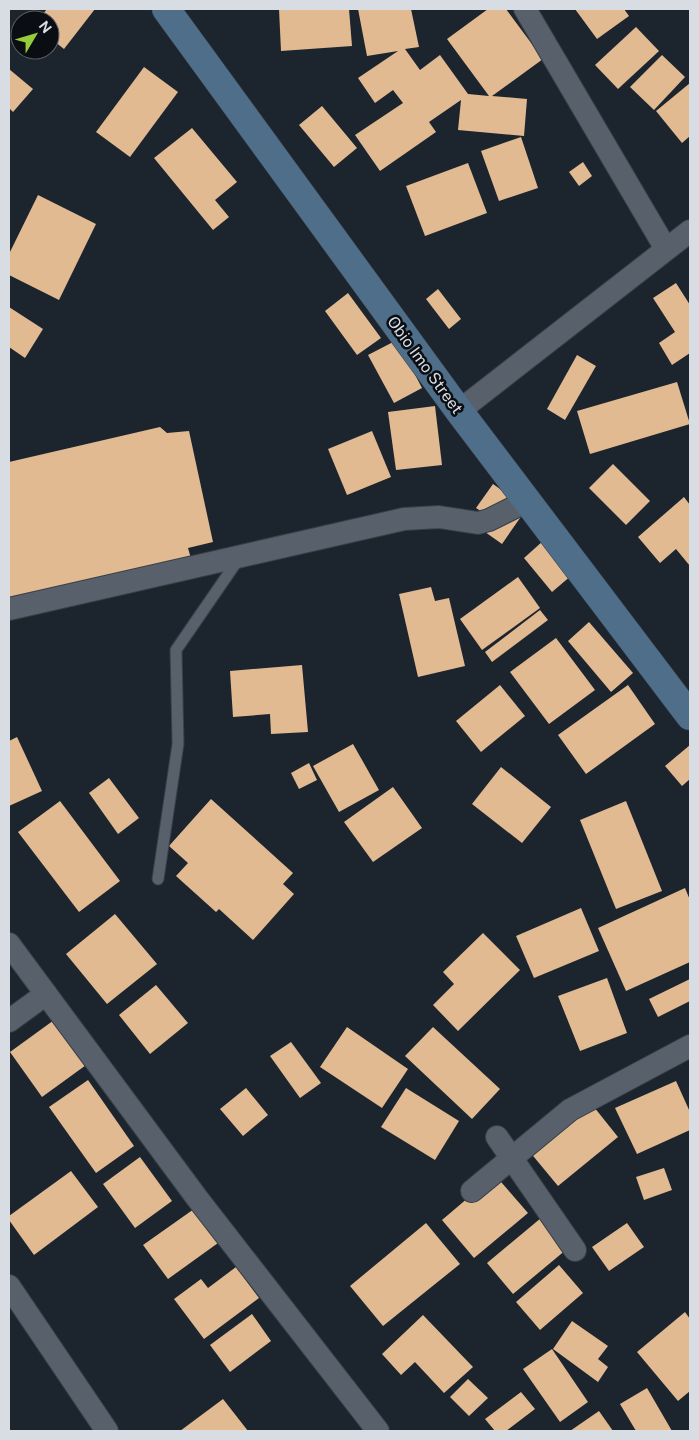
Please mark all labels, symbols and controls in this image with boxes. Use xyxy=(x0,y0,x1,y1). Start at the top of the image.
north arrow xyxy=(10,10,60,60)
text: N xyxy=(36,18,55,36)
street label: Obio Imo Street xyxy=(383,313,467,417)

